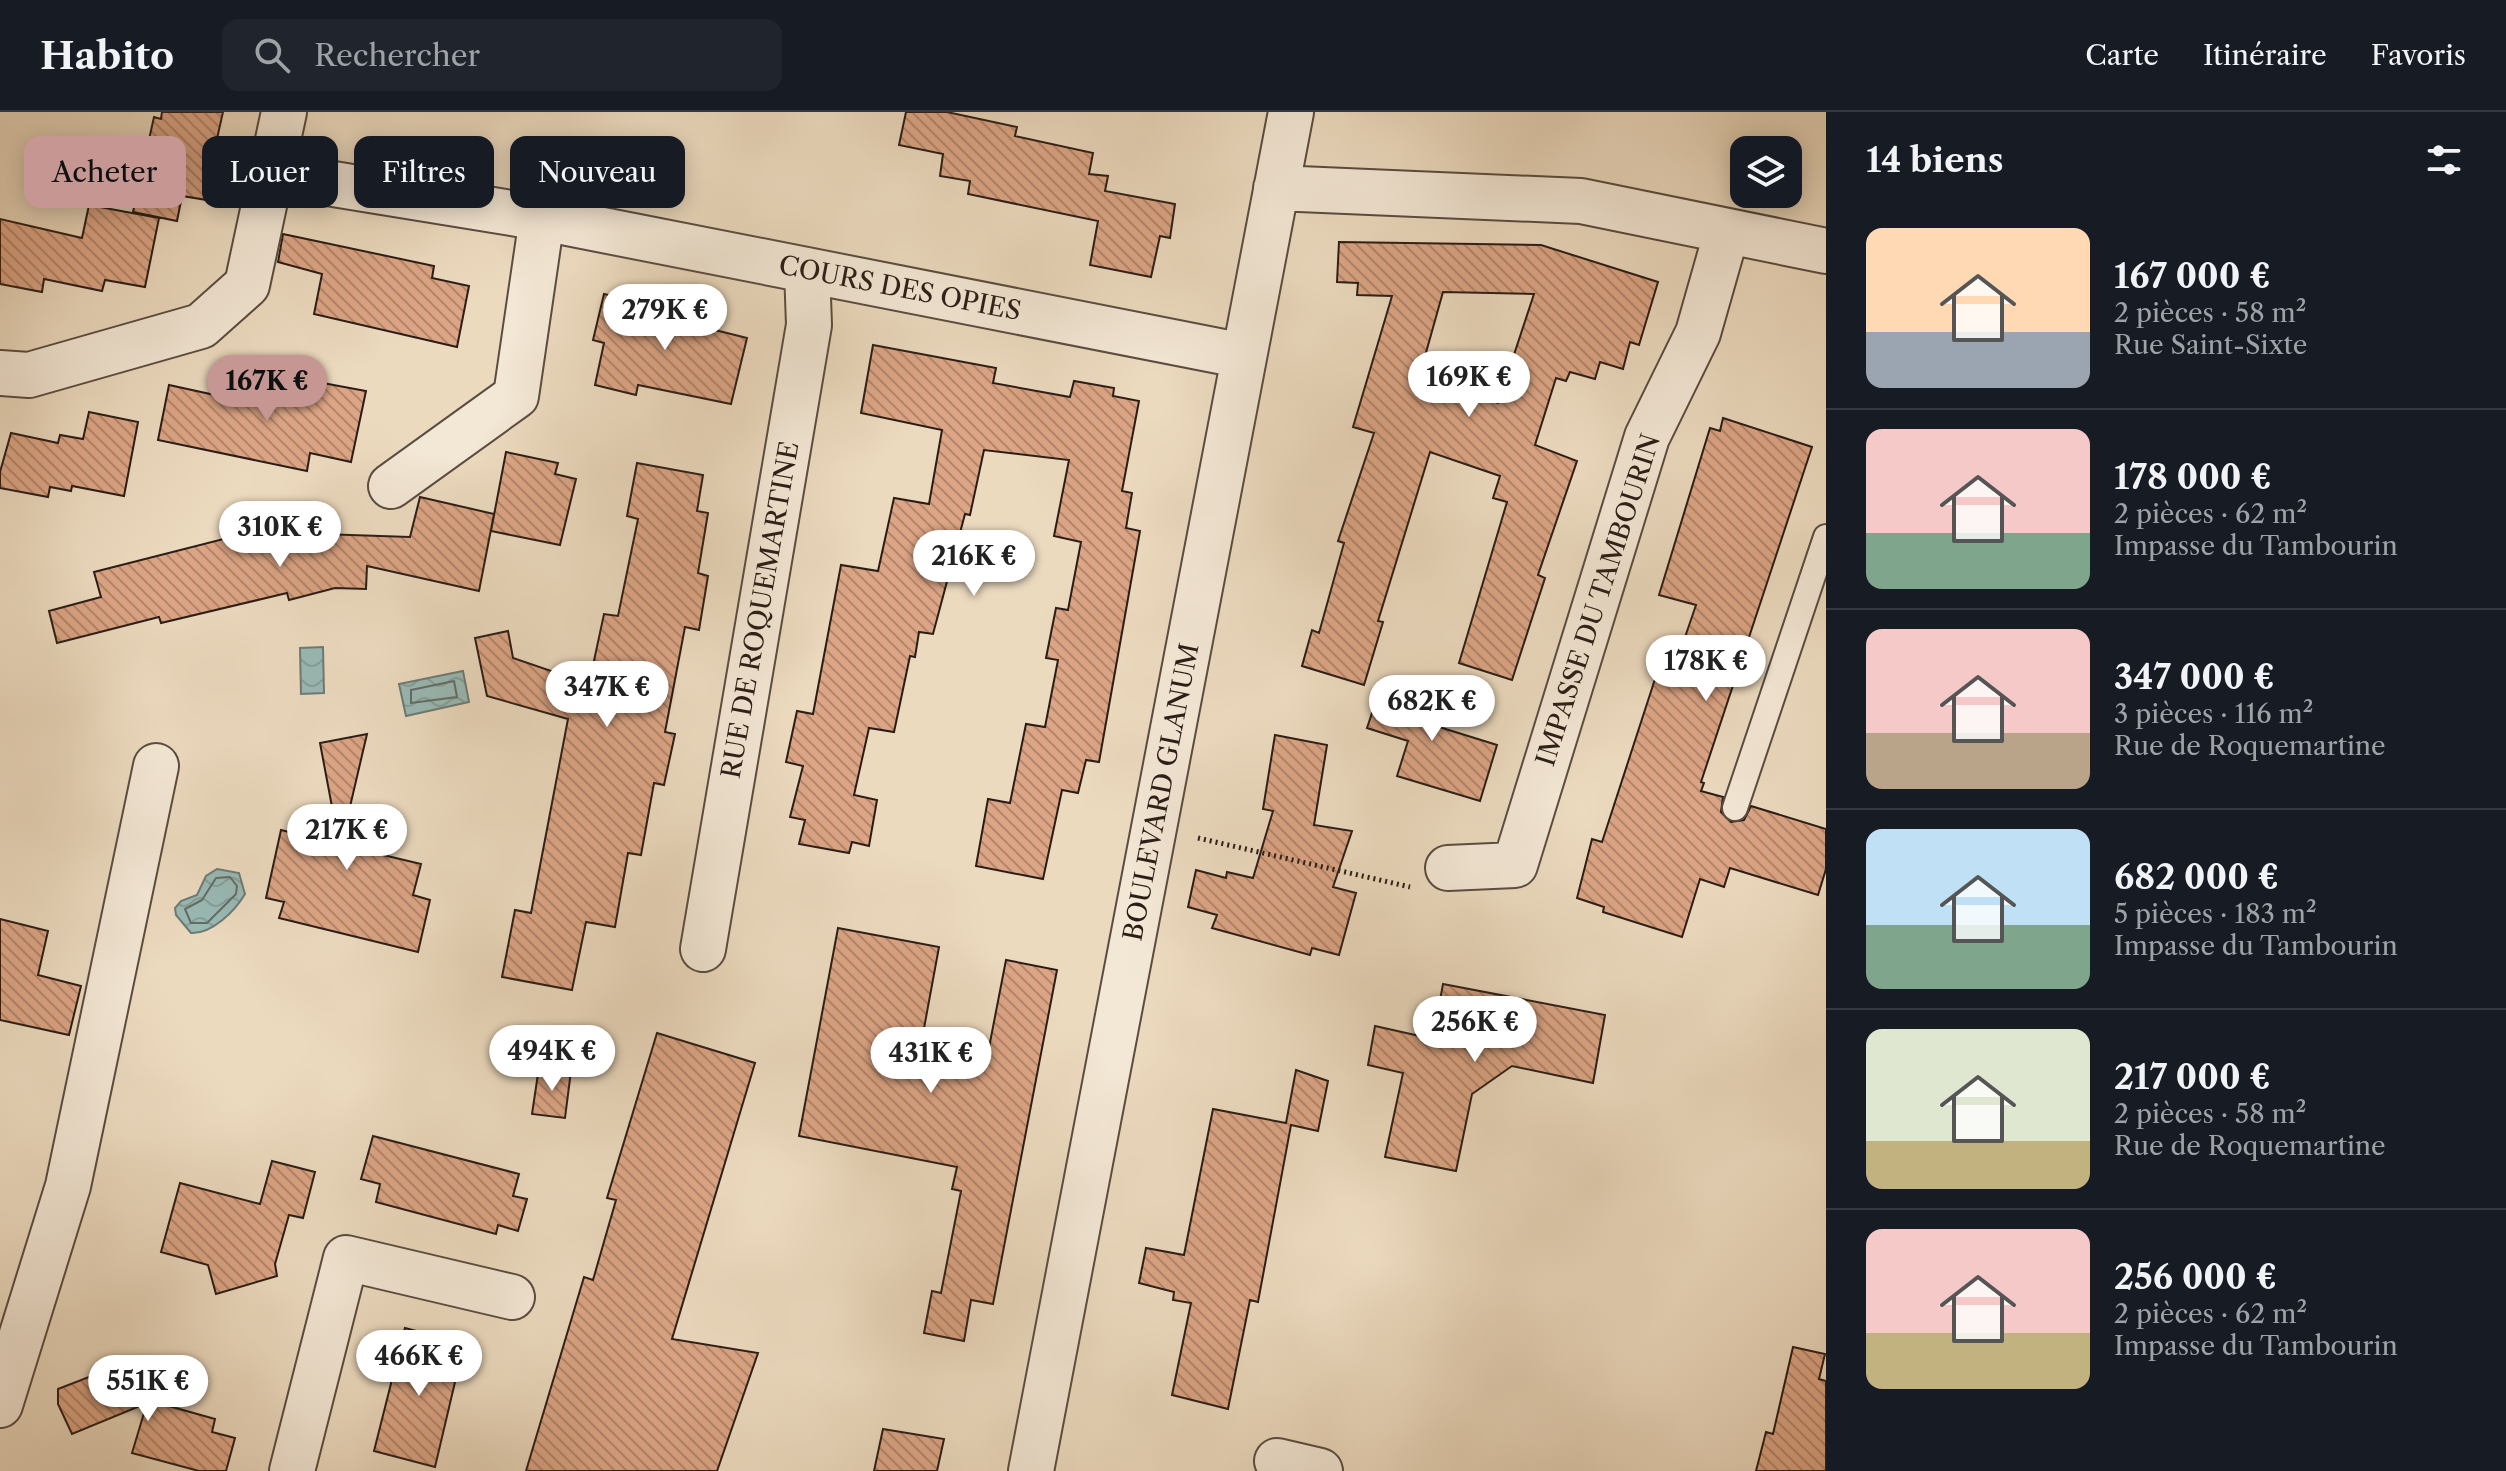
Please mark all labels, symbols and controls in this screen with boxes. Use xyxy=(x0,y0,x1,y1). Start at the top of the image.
search box xyxy=(222,19,782,91)
text: Habito xyxy=(40,32,174,79)
icon: search xyxy=(250,33,294,77)
text: Rechercher xyxy=(314,37,480,74)
text: Carte xyxy=(2085,38,2159,72)
text: Itinéraire xyxy=(2203,38,2327,72)
text: Favoris xyxy=(2371,38,2466,72)
chip: Acheter xyxy=(24,136,186,208)
chip: Louer xyxy=(202,136,338,208)
chip: Filtres xyxy=(354,136,494,208)
chip: Nouveau xyxy=(510,136,685,208)
map controls xyxy=(1730,136,1802,208)
button: layers xyxy=(1730,136,1802,208)
icon: filters xyxy=(2422,138,2466,182)
text: 14 biens xyxy=(1866,139,2004,181)
street label: COURS DES OPIES xyxy=(776,249,1024,327)
text: 167 000 € xyxy=(2114,255,2271,297)
icon: home xyxy=(1930,260,2026,356)
pin: 279K € xyxy=(600,284,730,352)
text: 279K € xyxy=(621,294,709,326)
text: 2 pièces · 58 m² xyxy=(2114,297,2306,329)
text: Rue Saint-Sixte xyxy=(2114,329,2307,361)
pin: 169K € xyxy=(1404,351,1534,419)
pin: 167K € xyxy=(202,355,332,423)
text: 169K € xyxy=(1426,361,1512,393)
text: 167K € xyxy=(225,365,309,397)
street label: IMPASSE DU TAMBOURIN xyxy=(1529,430,1667,770)
street label: RUE DE ROQUEMARTINE xyxy=(715,439,805,781)
text: 178 000 € xyxy=(2114,456,2272,498)
icon: home xyxy=(1930,461,2026,557)
text: 2 pièces · 62 m² xyxy=(2114,498,2307,530)
pin: 310K € xyxy=(215,501,345,569)
text: 310K € xyxy=(237,511,323,543)
pin: 216K € xyxy=(909,530,1039,598)
text: Impasse du Tambourin xyxy=(2114,530,2398,562)
text: 216K € xyxy=(931,540,1017,572)
pin: 178K € xyxy=(1641,635,1771,703)
street label: BOULEVARD GLANUM xyxy=(1116,640,1206,944)
text: 178K € xyxy=(1664,645,1748,677)
text: 347 000 € xyxy=(2114,656,2275,698)
pin: 347K € xyxy=(542,661,672,729)
icon: home xyxy=(1930,661,2026,757)
text: 347K € xyxy=(564,671,650,703)
pin: 682K € xyxy=(1367,675,1497,743)
text: 682K € xyxy=(1387,685,1477,717)
text: 3 pièces · 116 m² xyxy=(2114,698,2313,730)
text: Rue de Roquemartine xyxy=(2114,730,2386,762)
pin: 217K € xyxy=(282,804,412,872)
text: 217K € xyxy=(305,814,389,846)
text: 682 000 € xyxy=(2114,856,2279,898)
icon: home xyxy=(1930,861,2026,957)
text: 5 pièces · 183 m² xyxy=(2114,898,2317,930)
text: Impasse du Tambourin xyxy=(2114,930,2398,962)
pin: 256K € xyxy=(1410,996,1540,1064)
text: 256K € xyxy=(1431,1006,1519,1038)
pin: 494K € xyxy=(487,1025,617,1093)
pin: 431K € xyxy=(866,1027,996,1095)
text: 494K € xyxy=(507,1035,597,1067)
text: 431K € xyxy=(889,1037,974,1069)
text: 217 000 € xyxy=(2114,1056,2271,1098)
icon: home xyxy=(1930,1061,2026,1157)
text: 2 pièces · 58 m² xyxy=(2114,1098,2306,1130)
text: Rue de Roquemartine xyxy=(2114,1130,2386,1162)
text: 256 000 € xyxy=(2114,1256,2277,1298)
icon: home xyxy=(1930,1261,2026,1357)
text: 2 pièces · 62 m² xyxy=(2114,1298,2307,1330)
pin: 466K € xyxy=(354,1330,484,1398)
text: Impasse du Tambourin xyxy=(2114,1330,2398,1362)
text: 466K € xyxy=(374,1340,464,1372)
pin: 551K € xyxy=(83,1355,213,1423)
text: 551K € xyxy=(106,1365,190,1397)

